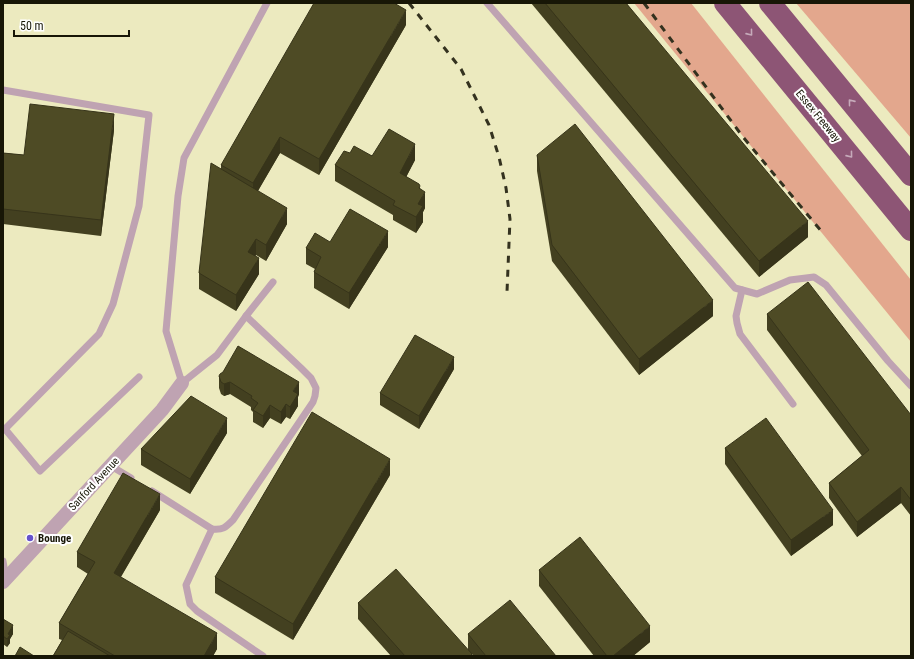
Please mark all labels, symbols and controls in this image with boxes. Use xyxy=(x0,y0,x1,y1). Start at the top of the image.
scale bar xyxy=(14,12,129,38)
text: 50 m xyxy=(20,19,44,33)
one-way arrow xyxy=(745,29,752,36)
street label: Essex Freeway xyxy=(793,87,843,145)
one-way arrow xyxy=(848,99,855,106)
one-way arrow xyxy=(846,151,853,158)
street label: Sanford Avenue xyxy=(66,455,122,513)
place label: Bounge xyxy=(38,532,71,545)
marker: Bounge xyxy=(25,533,35,543)

